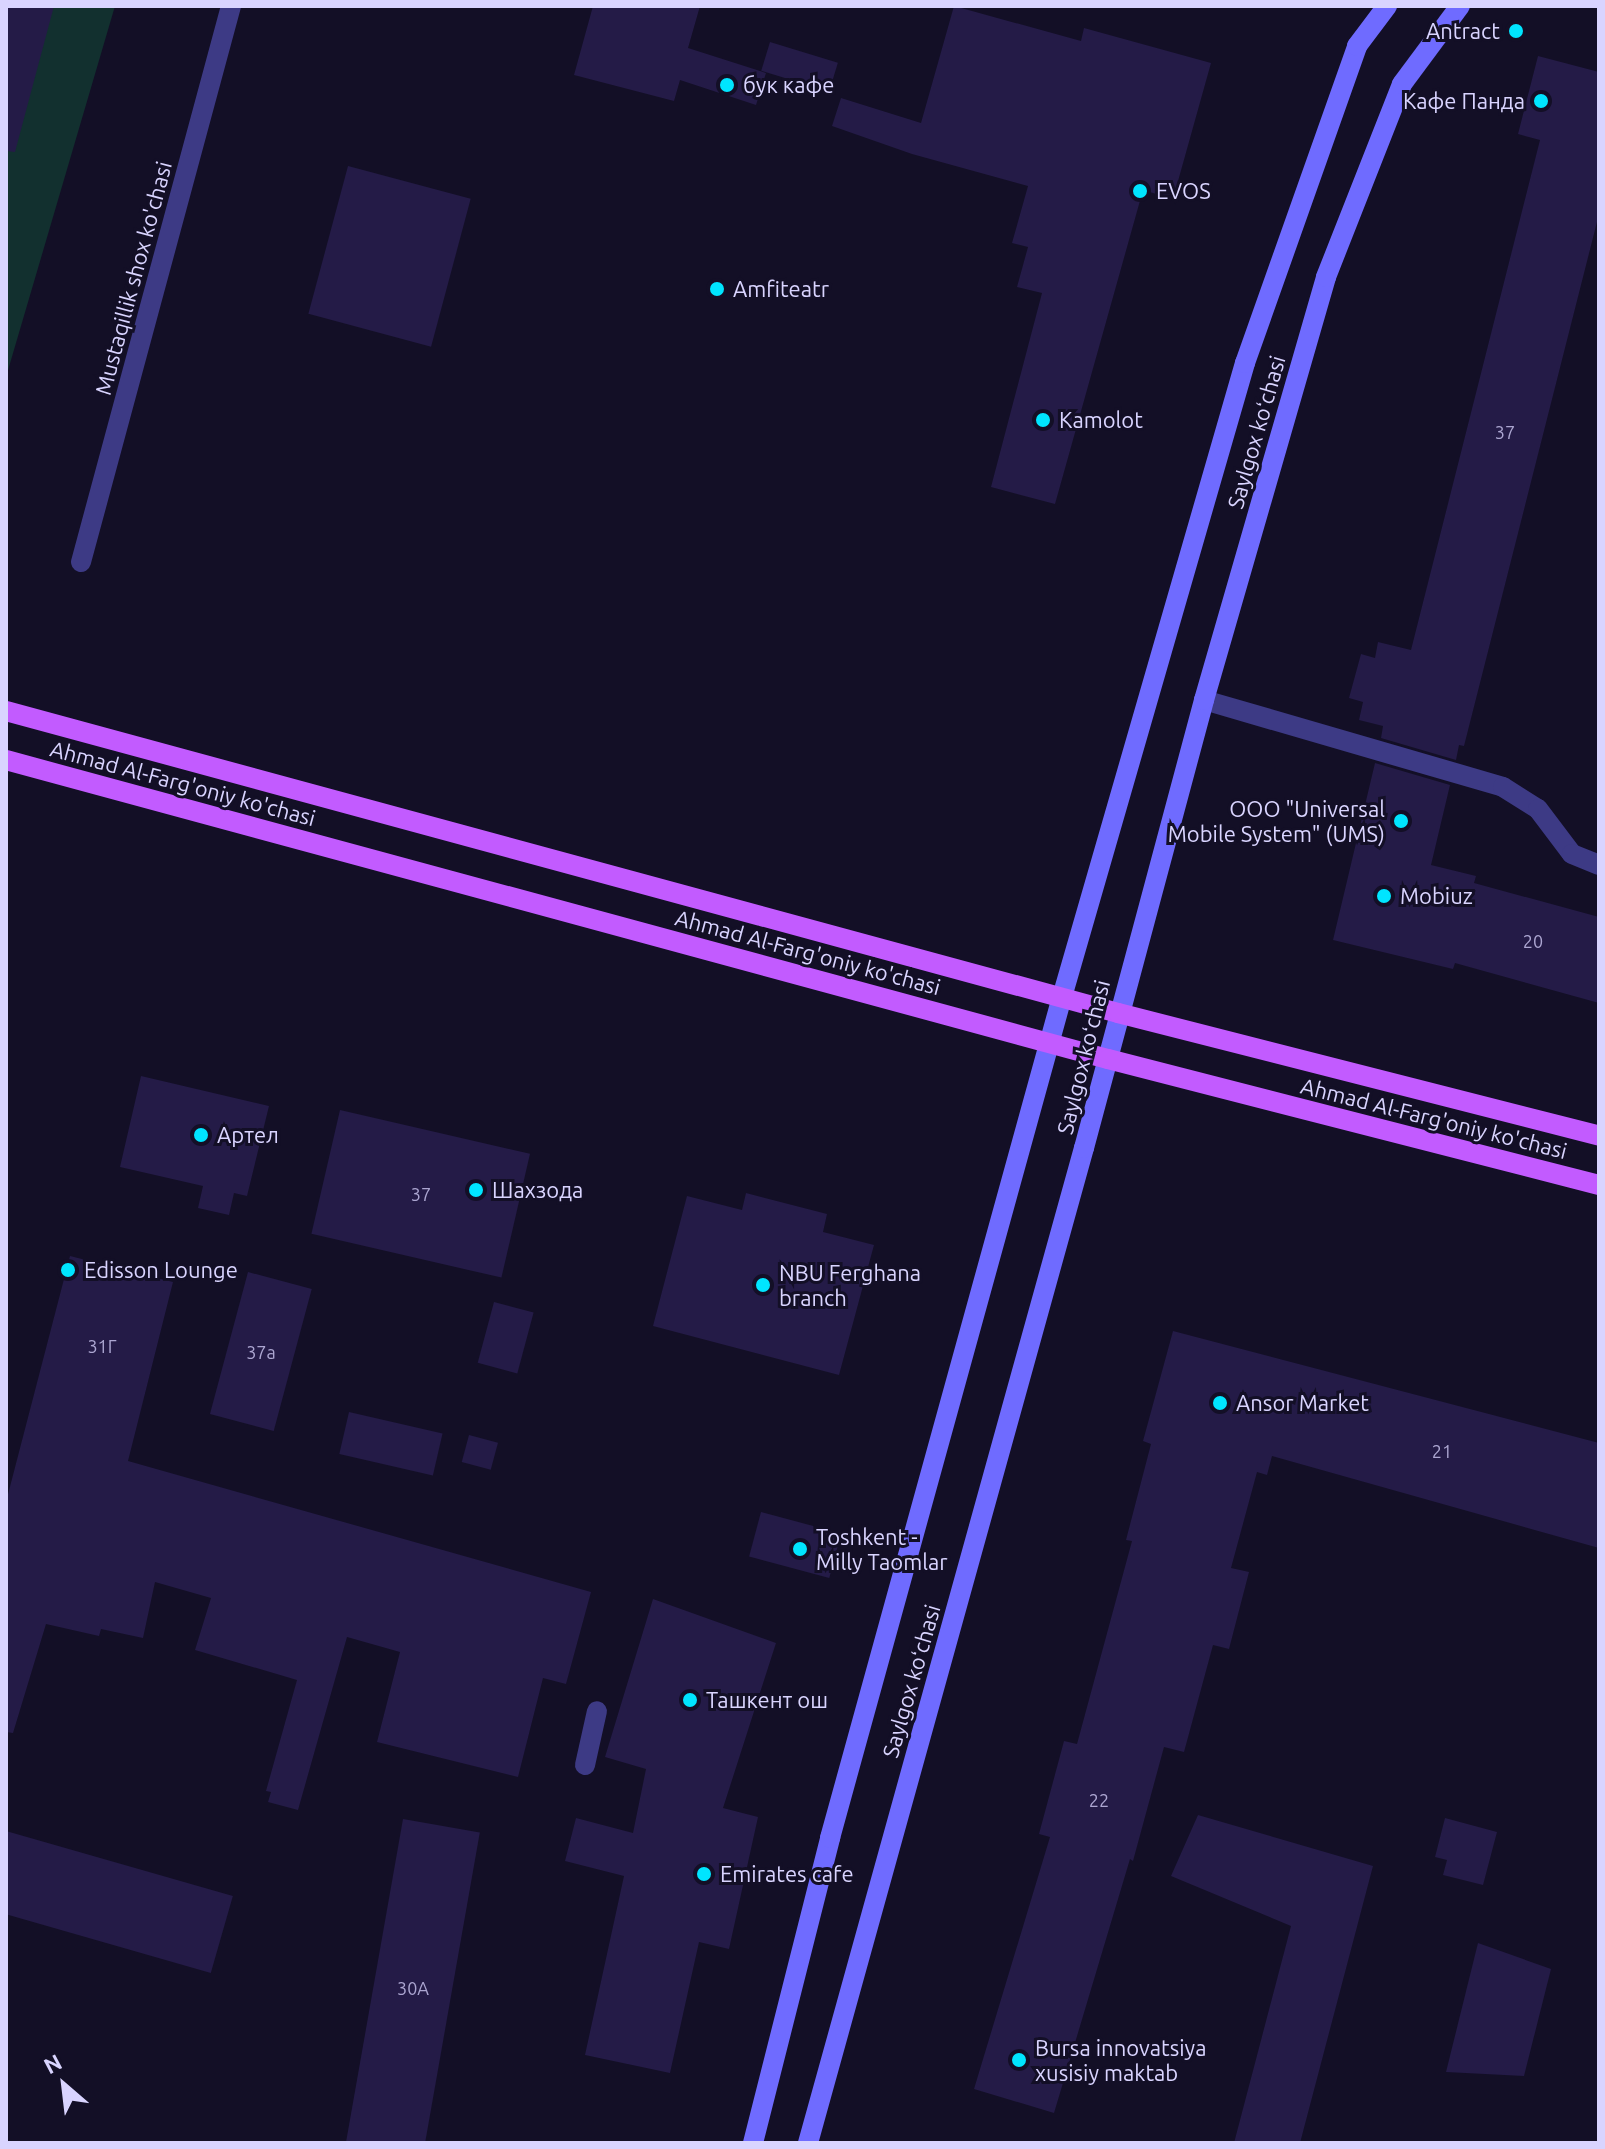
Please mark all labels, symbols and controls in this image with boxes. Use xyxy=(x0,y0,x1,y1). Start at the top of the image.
place label: Antract xyxy=(1426,18,1500,44)
marker: Antract xyxy=(1507,22,1525,40)
place label: бук кафе xyxy=(743,72,834,98)
marker: бук кафе xyxy=(718,76,736,94)
place label: Кафе Панда xyxy=(1403,88,1525,114)
marker: Кафе Панда xyxy=(1532,92,1550,110)
street label: Mustaqillik shox ko'chasi xyxy=(89,158,177,398)
place label: EVOS xyxy=(1156,178,1211,204)
marker: EVOS xyxy=(1131,182,1149,200)
place label: Amfiteatr xyxy=(733,276,829,302)
marker: Amfiteatr xyxy=(708,280,726,298)
street label: Saylgox koʻchasi xyxy=(1222,352,1290,512)
place label: Kamolot xyxy=(1059,407,1143,433)
marker: Kamolot xyxy=(1034,411,1052,429)
house number: 37 xyxy=(1495,421,1515,443)
street label: Ahmad Al-Farg'oniy ko'chasi xyxy=(47,735,319,831)
place label: ООО "Universal Mobile System" (UMS) xyxy=(1168,795,1385,846)
marker: ООО "Universal Mobile System" (UMS) xyxy=(1392,812,1410,830)
place label: Mobiuz xyxy=(1400,883,1473,909)
marker: Mobiuz xyxy=(1375,887,1393,905)
street label: Ahmad Al-Farg'oniy ko'chasi xyxy=(672,904,944,1000)
house number: 20 xyxy=(1523,930,1543,952)
street label: Saylgox koʻchasi xyxy=(1051,977,1115,1137)
street label: Ahmad Al-Farg'oniy ko'chasi xyxy=(1298,1072,1570,1164)
place label: Артел xyxy=(217,1122,279,1148)
marker: Артел xyxy=(192,1126,210,1144)
place label: Шахзода xyxy=(492,1177,583,1203)
marker: Шахзода xyxy=(467,1181,485,1199)
house number: 37 xyxy=(411,1183,431,1205)
place label: Edisson Lounge xyxy=(84,1257,238,1283)
place label: NBU Ferghana branch xyxy=(779,1259,921,1310)
marker: Edisson Lounge xyxy=(59,1261,77,1279)
marker: NBU Ferghana branch xyxy=(754,1276,772,1294)
house number: 31Г xyxy=(87,1335,117,1357)
house number: 37а xyxy=(246,1341,276,1363)
place label: Ansor Market xyxy=(1236,1390,1369,1416)
marker: Ansor Market xyxy=(1211,1394,1229,1412)
house number: 21 xyxy=(1432,1440,1452,1462)
place label: Toshkent - Milly Taomlar xyxy=(816,1523,948,1574)
marker: Toshkent - Milly Taomlar xyxy=(791,1540,809,1558)
street label: Saylgox koʻchasi xyxy=(877,1601,945,1761)
place label: Ташкент ош xyxy=(706,1687,828,1713)
marker: Ташкент ош xyxy=(681,1691,699,1709)
house number: 22 xyxy=(1089,1789,1109,1811)
place label: Emirates cafe xyxy=(720,1861,854,1887)
marker: Emirates cafe xyxy=(695,1865,713,1883)
house number: 30А xyxy=(397,1977,429,1999)
place label: Bursa innovatsiya xusisiy maktab xyxy=(1035,2034,1206,2086)
north arrow xyxy=(24,2045,104,2125)
text: N xyxy=(39,2048,66,2078)
marker: Bursa innovatsiya xusisiy maktab xyxy=(1010,2051,1028,2069)

